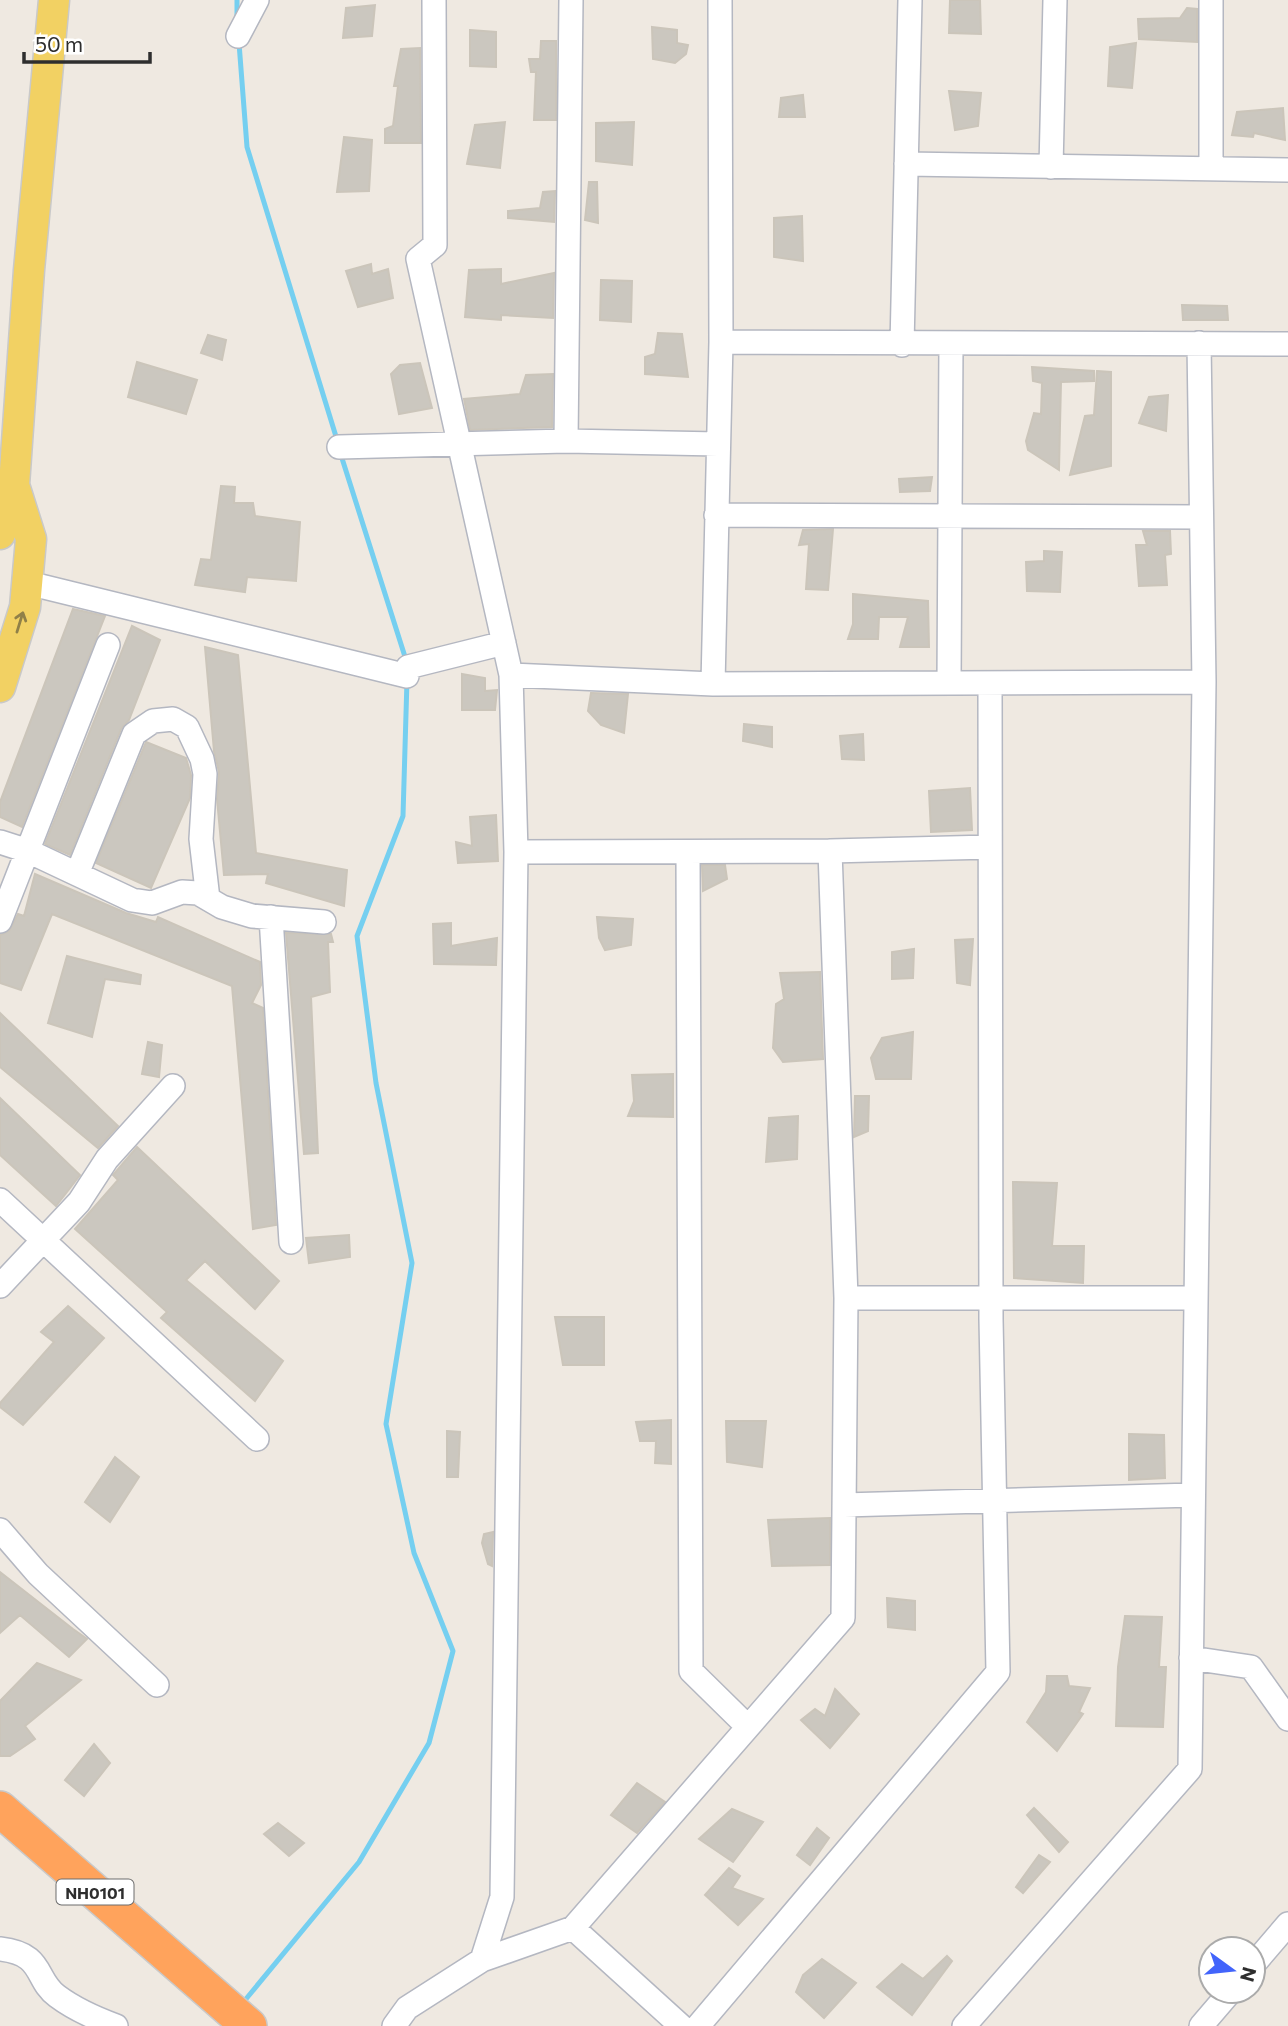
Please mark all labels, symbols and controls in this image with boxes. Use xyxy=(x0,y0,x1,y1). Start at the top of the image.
scale bar xyxy=(24,21,150,65)
text: 50 m xyxy=(35,31,83,56)
one-way arrow xyxy=(15,611,28,633)
road number: NH0101 xyxy=(56,1880,134,1904)
north arrow xyxy=(1197,1935,1267,2005)
text: N xyxy=(1236,1965,1262,1984)

